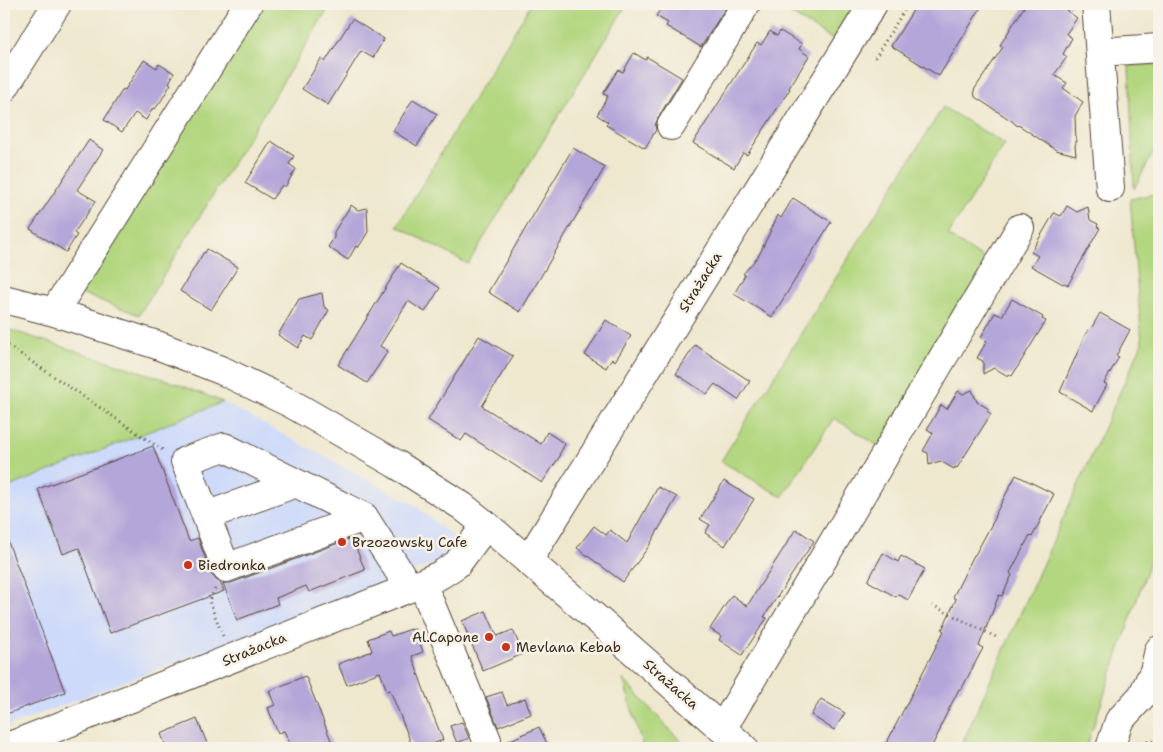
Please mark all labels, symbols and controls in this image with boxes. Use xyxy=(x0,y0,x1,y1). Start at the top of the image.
street label: Strażacka xyxy=(674,248,726,316)
place label: Brzozowsky Cafe xyxy=(352,533,468,551)
marker: Brzozowsky Cafe xyxy=(336,536,348,548)
place label: Biedronka xyxy=(198,556,266,574)
marker: Biedronka xyxy=(182,559,194,571)
street label: Strażacka xyxy=(219,628,289,670)
place label: Al.Capone xyxy=(412,628,479,646)
marker: Al.Capone xyxy=(483,631,495,643)
place label: Mevlana Kebab xyxy=(516,638,621,656)
marker: Mevlana Kebab xyxy=(500,641,512,653)
street label: Strażacka xyxy=(640,655,703,713)

